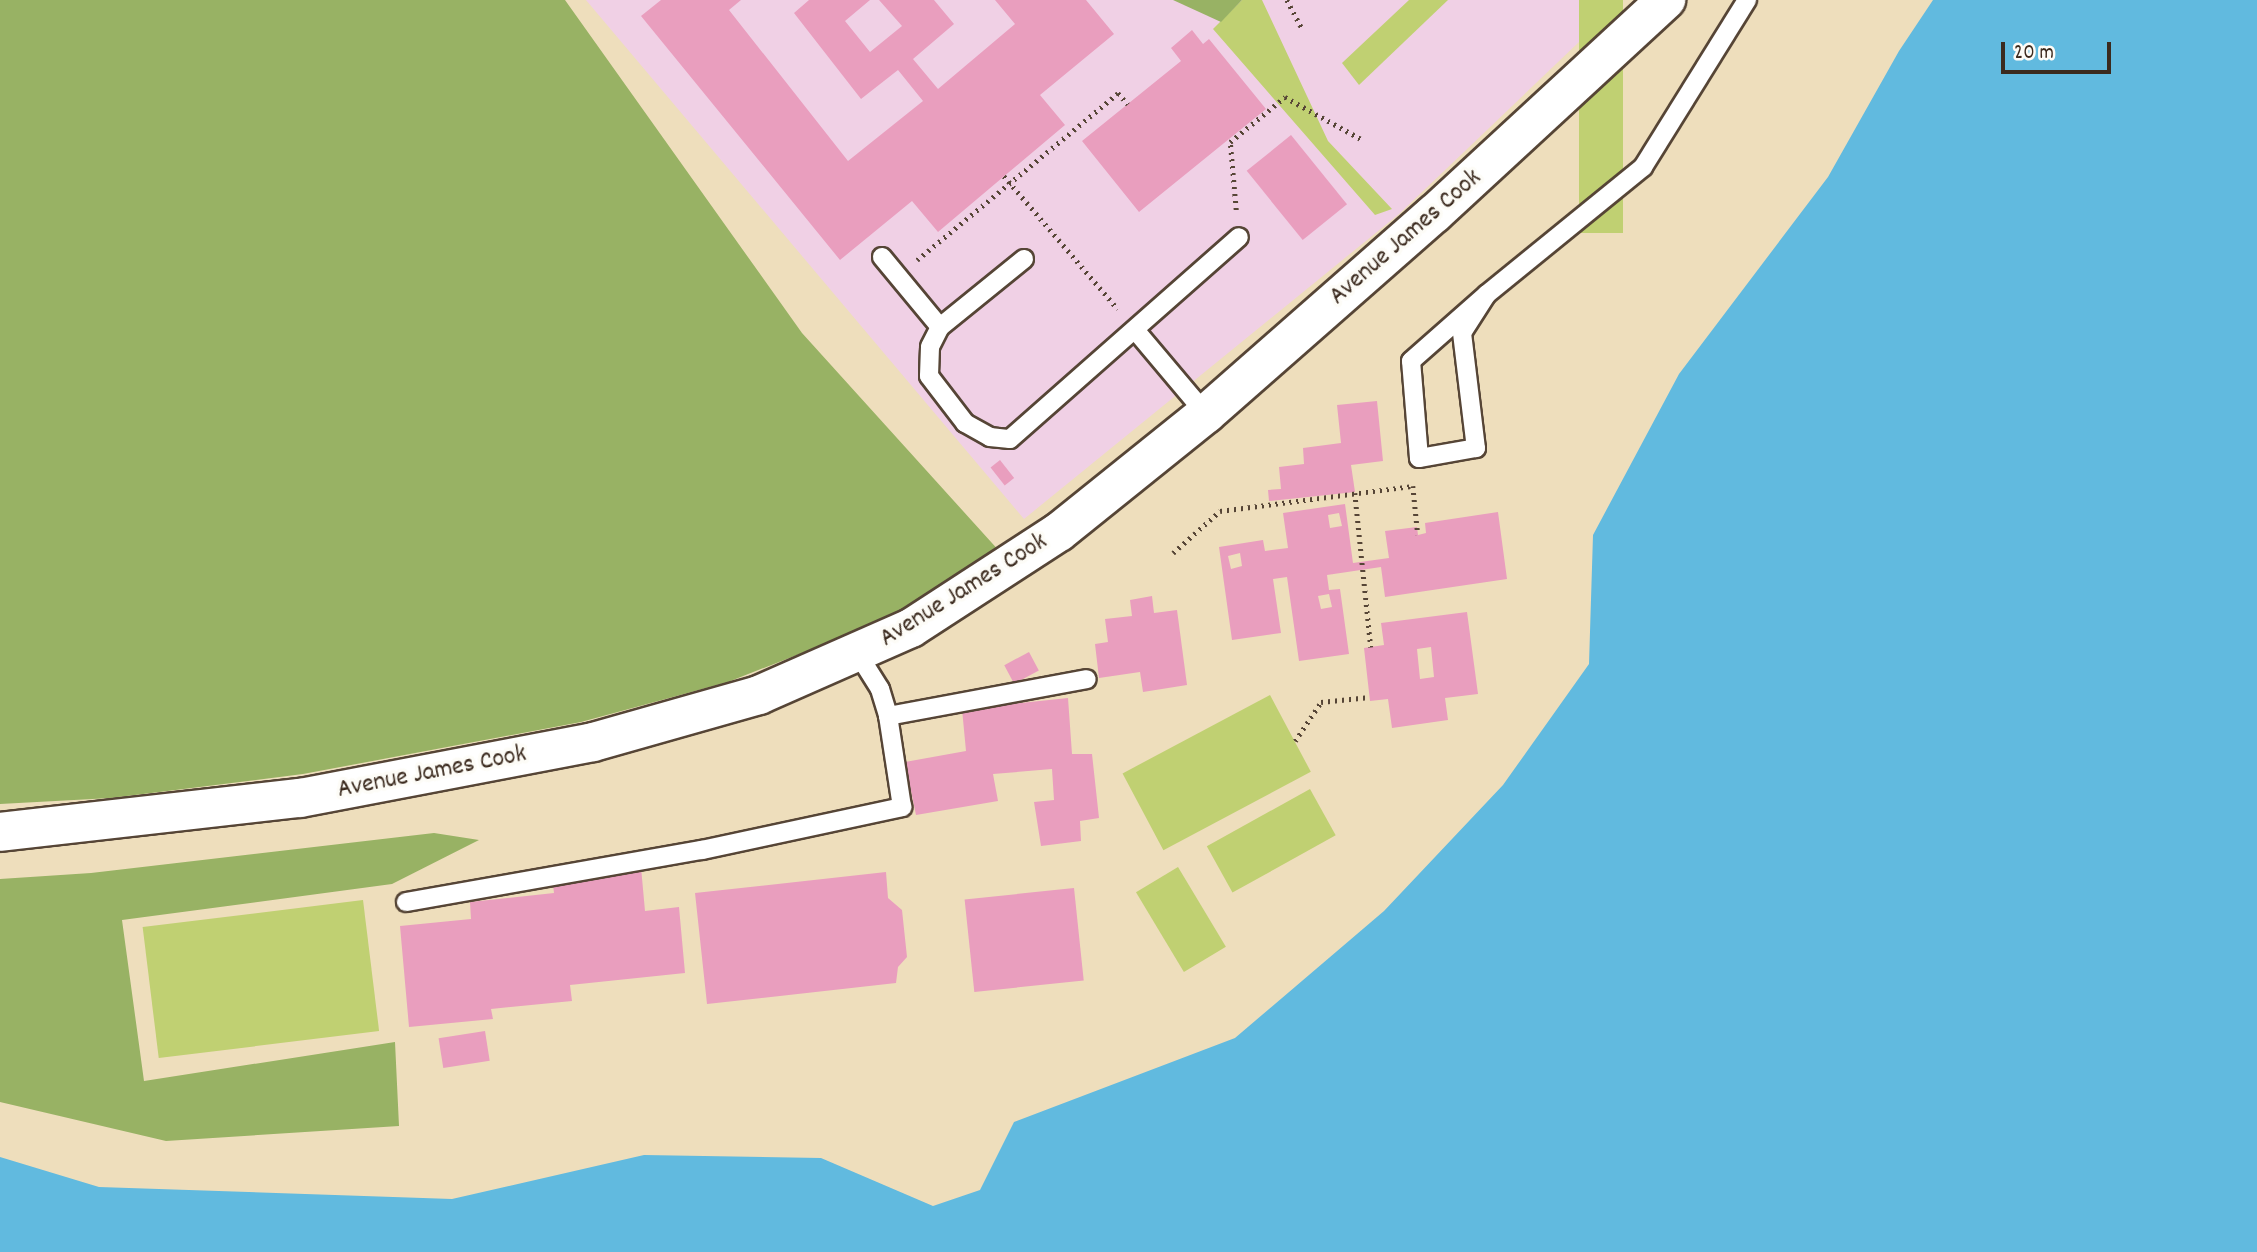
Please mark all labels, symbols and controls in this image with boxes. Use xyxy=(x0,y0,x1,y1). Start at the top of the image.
scale bar xyxy=(2005,28,2115,72)
text: 20 m xyxy=(2014,39,2054,69)
street label: Avenue James Cook xyxy=(1323,163,1489,313)
street label: Avenue James Cook xyxy=(874,527,1054,655)
street label: Avenue James Cook xyxy=(335,739,529,807)

